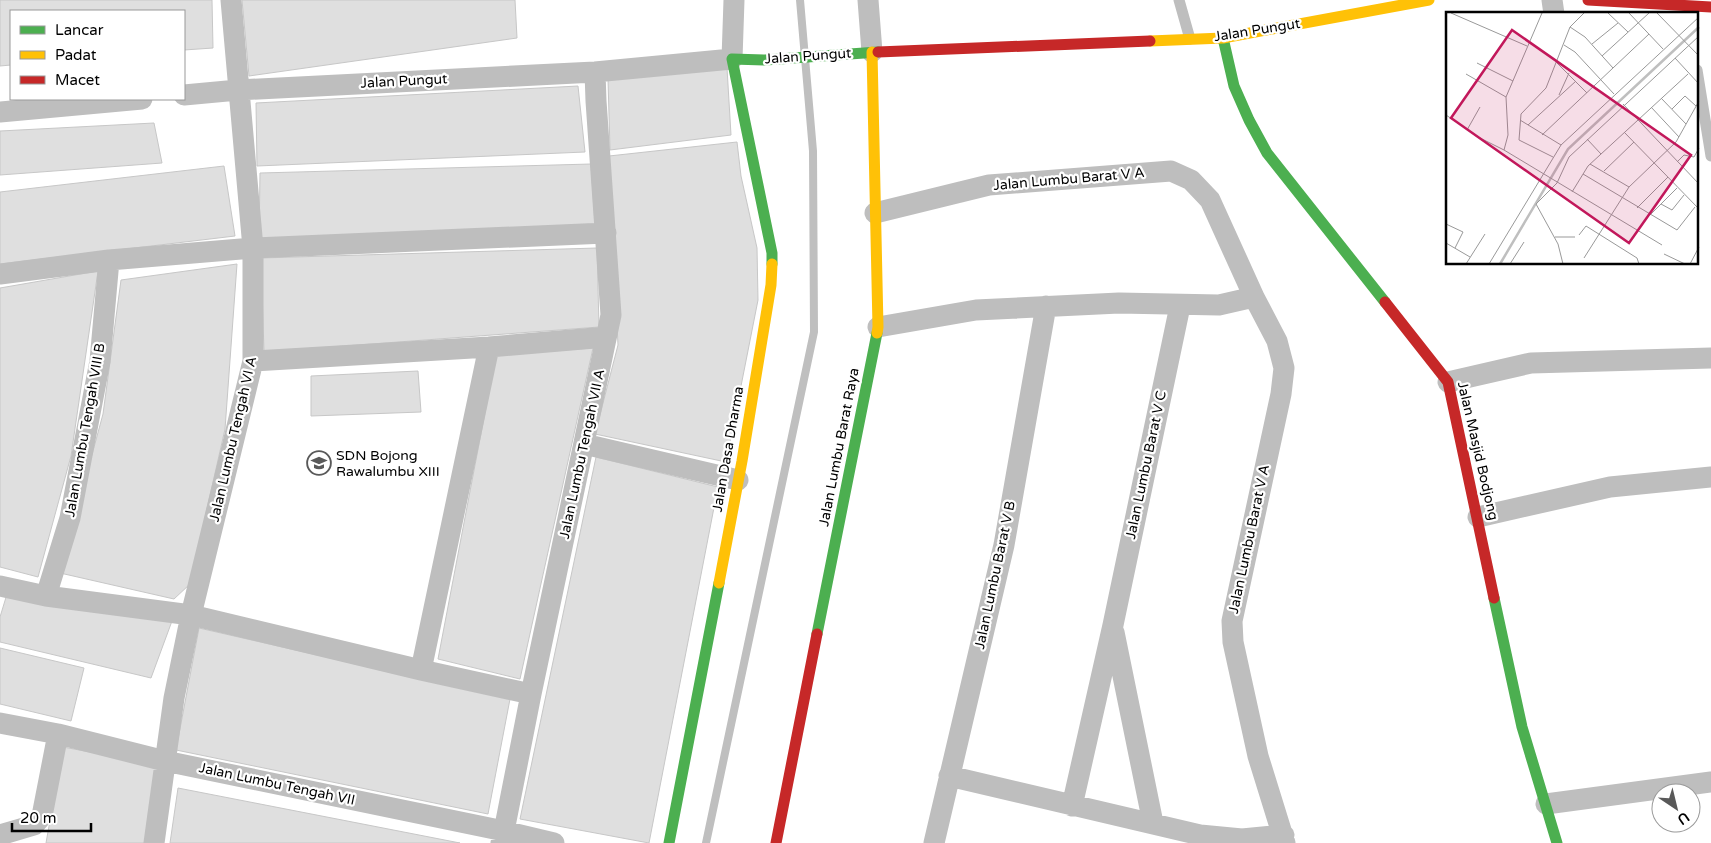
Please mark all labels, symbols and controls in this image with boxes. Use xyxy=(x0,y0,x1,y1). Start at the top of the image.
legend xyxy=(10,10,185,100)
inset map xyxy=(1446,12,1698,265)
street label: Jalan Pungut xyxy=(1213,15,1302,45)
text: Lancar xyxy=(55,21,104,39)
street label: Jalan Pungut xyxy=(764,44,853,68)
text: Padat xyxy=(55,46,97,64)
street label: Jalan Pungut xyxy=(360,70,449,92)
text: Macet xyxy=(55,71,100,89)
street label: Jalan Lumbu Barat V A xyxy=(993,164,1145,194)
street label: Jalan Lumbu Tengah VIII B xyxy=(61,342,109,518)
street label: Jalan Lumbu Tengah VI A xyxy=(206,355,260,523)
street label: Jalan Lumbu Barat Raya xyxy=(815,366,863,528)
street label: Jalan Lumbu Tengah VII A xyxy=(556,368,608,540)
street label: Jalan Masjid Bodjong xyxy=(1454,380,1502,522)
street label: Jalan Dasa Dharma xyxy=(709,385,747,513)
street label: Jalan Lumbu Barat V C xyxy=(1122,389,1170,541)
place label: SDN Bojong Rawalumbu XIII xyxy=(336,447,440,480)
school or university icon: SDN Bojong Rawalumbu XIII xyxy=(306,450,332,476)
street label: Jalan Lumbu Barat V A xyxy=(1225,463,1273,615)
street label: Jalan Lumbu Barat V B xyxy=(971,499,1019,651)
street label: Jalan Lumbu Tengah VII xyxy=(197,759,357,809)
north arrow xyxy=(1651,783,1701,833)
scale bar xyxy=(12,800,91,832)
text: U xyxy=(1674,808,1692,828)
text: 20 m xyxy=(20,809,57,827)

